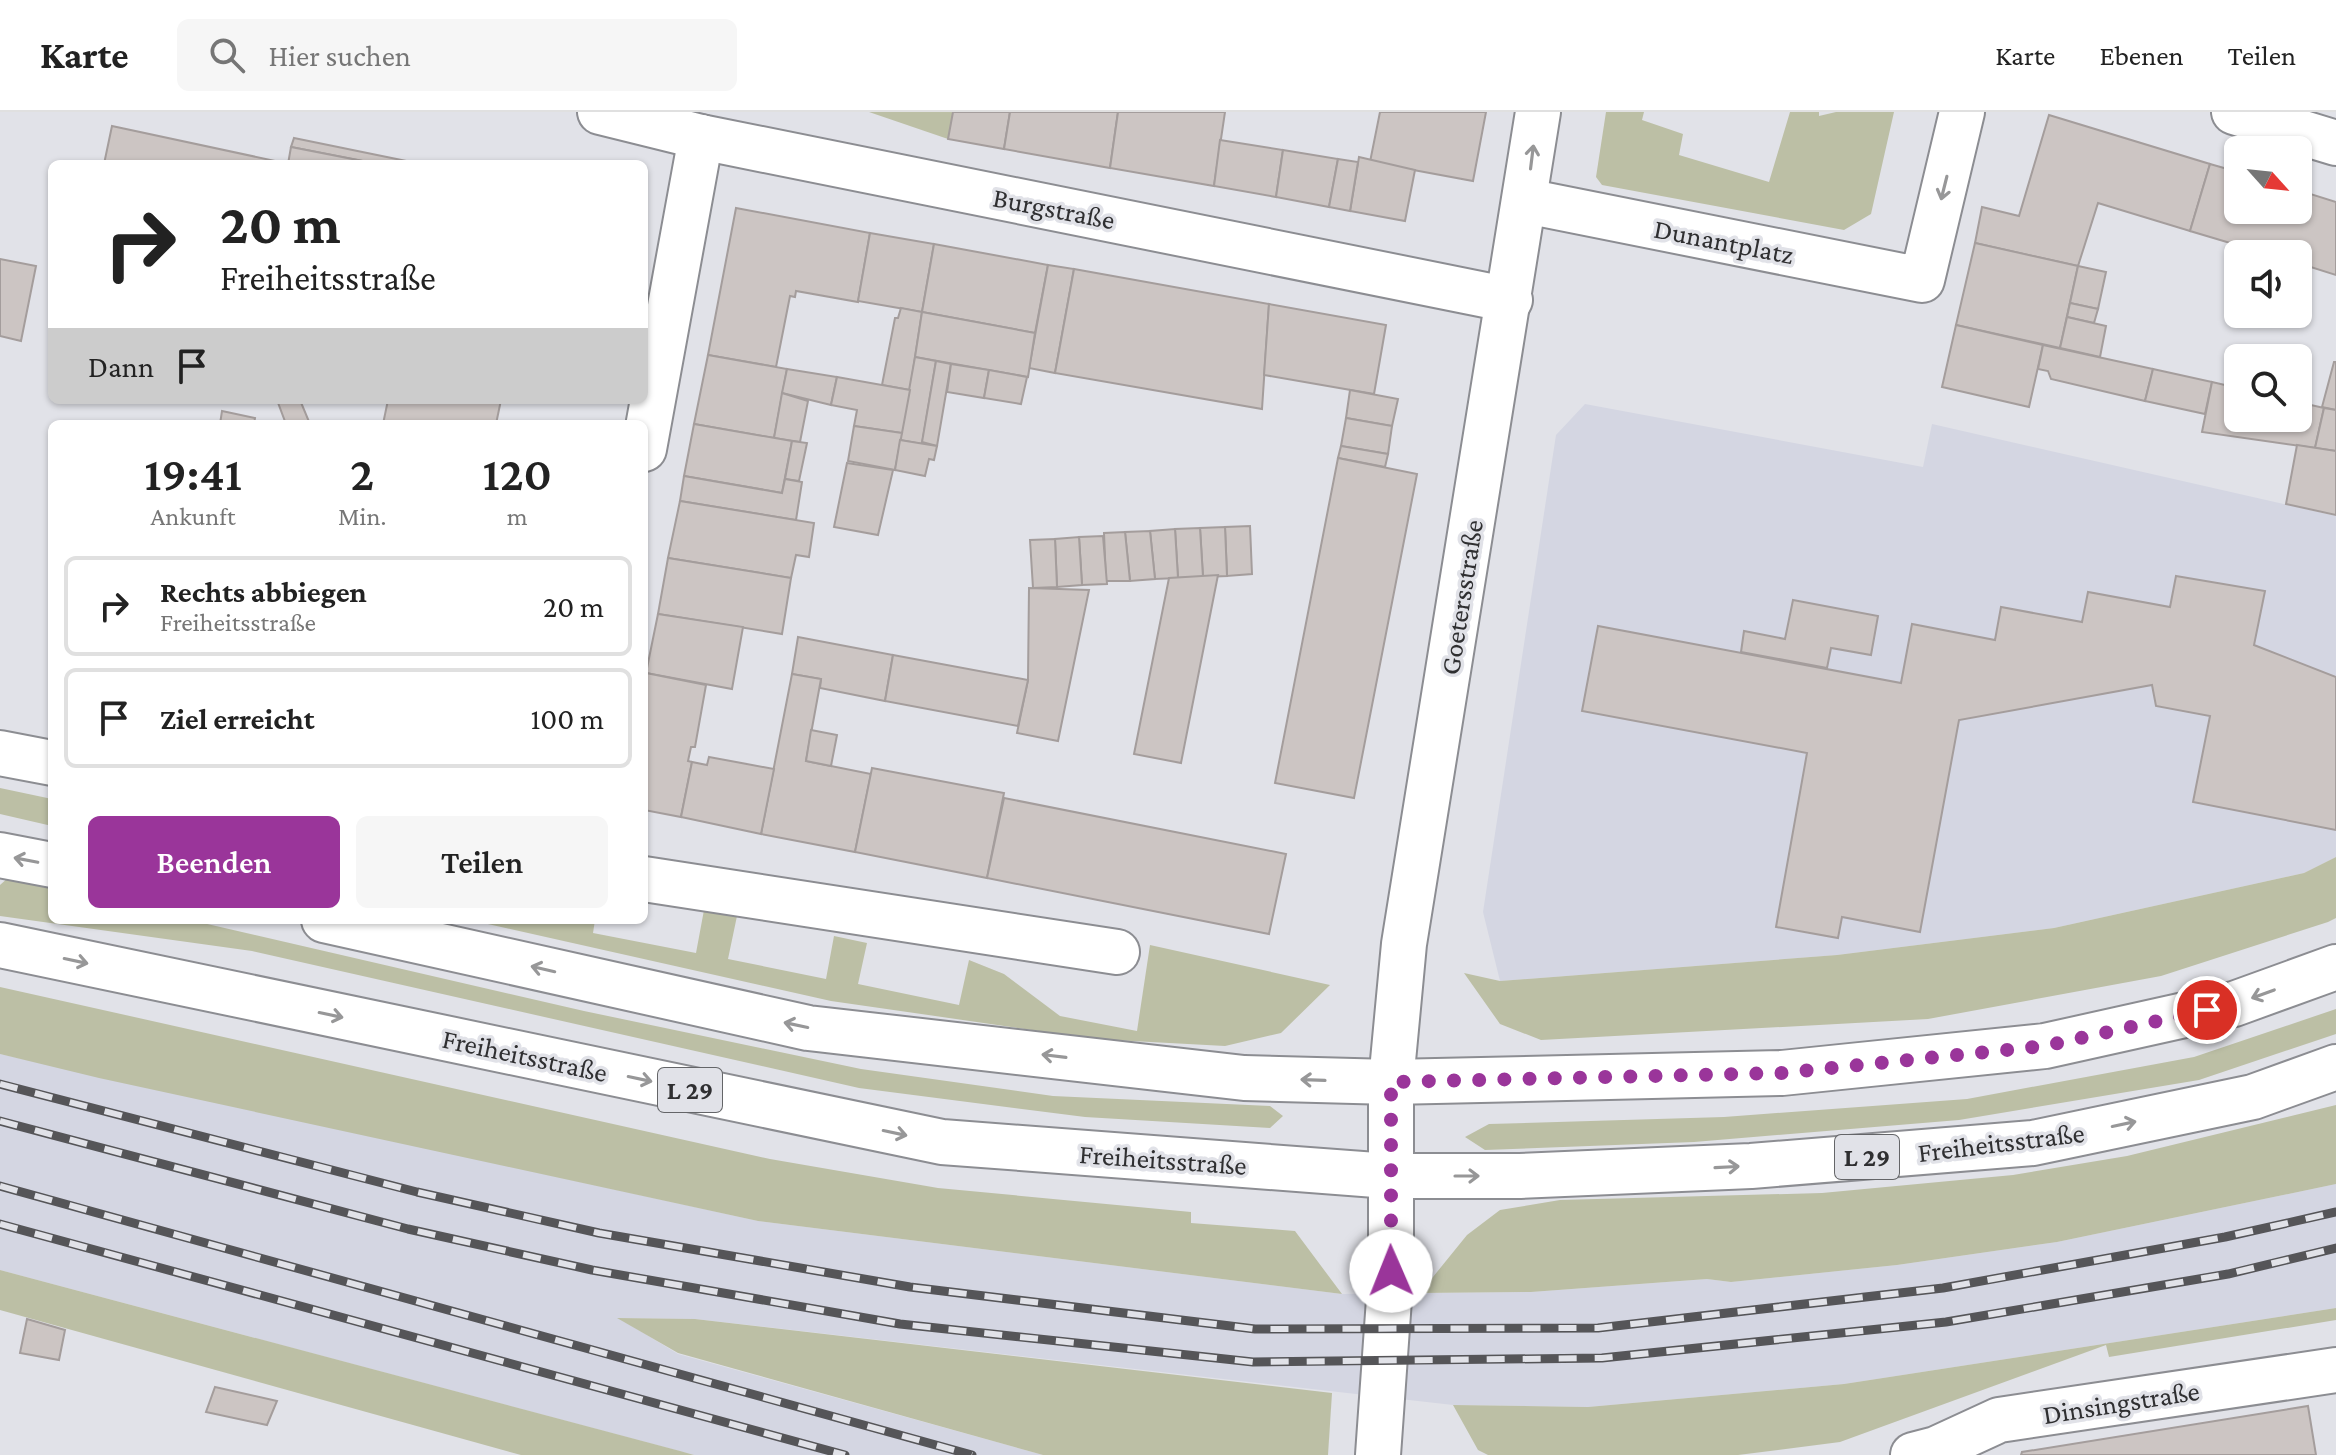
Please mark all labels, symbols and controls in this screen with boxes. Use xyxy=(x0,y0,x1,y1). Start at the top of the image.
search box xyxy=(177,19,737,91)
icon: search xyxy=(205,33,249,77)
text: Karte xyxy=(40,34,129,76)
text: Hier suchen xyxy=(269,39,411,72)
text: Karte xyxy=(1995,40,2055,71)
text: Ebenen xyxy=(2099,40,2184,71)
text: Teilen xyxy=(2228,40,2296,71)
north arrow xyxy=(2224,136,2312,224)
map controls xyxy=(2224,136,2312,432)
one-way arrow xyxy=(1525,144,1540,170)
one-way arrow xyxy=(1936,174,1951,200)
street label: Burgstraße xyxy=(990,181,1118,235)
icon: right xyxy=(88,192,192,296)
text: 20 m xyxy=(220,193,341,255)
street label: Dunantplatz xyxy=(1651,213,1797,270)
button: sound xyxy=(2224,240,2312,328)
text: Freiheitsstraße xyxy=(220,258,436,298)
icon: arrive xyxy=(170,344,214,388)
button: search xyxy=(2224,344,2312,432)
text: Dann xyxy=(88,350,154,383)
text: 19:41 xyxy=(144,447,242,500)
text: 2 xyxy=(350,447,374,500)
text: 120 xyxy=(483,447,552,500)
text: Ankunft xyxy=(150,502,236,531)
text: Min. xyxy=(338,502,386,531)
text: m xyxy=(507,502,528,531)
street label: Goetersstraße xyxy=(1434,517,1489,677)
text: Rechts abbiegen xyxy=(160,575,367,608)
icon: right xyxy=(92,584,136,628)
text: 20 m xyxy=(543,590,604,623)
text: Freiheitsstraße xyxy=(160,608,316,637)
icon: arrive xyxy=(92,696,136,740)
text: Ziel erreicht xyxy=(160,702,315,735)
text: 100 m xyxy=(530,702,604,735)
button: Beenden xyxy=(88,816,340,908)
button: Teilen xyxy=(356,816,608,908)
one-way arrow xyxy=(14,852,39,867)
one-way arrow xyxy=(63,955,89,970)
one-way arrow xyxy=(530,961,556,976)
pin xyxy=(2173,976,2241,1044)
one-way arrow xyxy=(2250,987,2275,1002)
icon: arrive xyxy=(2185,988,2229,1032)
one-way arrow xyxy=(318,1008,343,1023)
one-way arrow xyxy=(784,1017,810,1032)
street label: Freiheitsstraße xyxy=(440,1023,610,1088)
one-way arrow xyxy=(1042,1048,1068,1063)
road number: L 29 xyxy=(658,1068,722,1112)
one-way arrow xyxy=(1300,1072,1327,1087)
one-way arrow xyxy=(627,1073,652,1088)
one-way arrow xyxy=(2111,1116,2136,1131)
street label: Freiheitsstraße xyxy=(1916,1117,2086,1168)
one-way arrow xyxy=(881,1126,907,1141)
road number: L 29 xyxy=(1835,1135,1899,1179)
street label: Freiheitsstraße xyxy=(1078,1138,1248,1181)
one-way arrow xyxy=(1713,1159,1740,1174)
one-way arrow xyxy=(1453,1168,1480,1184)
position arrow xyxy=(1349,1229,1433,1313)
street label: Dinsingstraße xyxy=(2040,1375,2202,1430)

